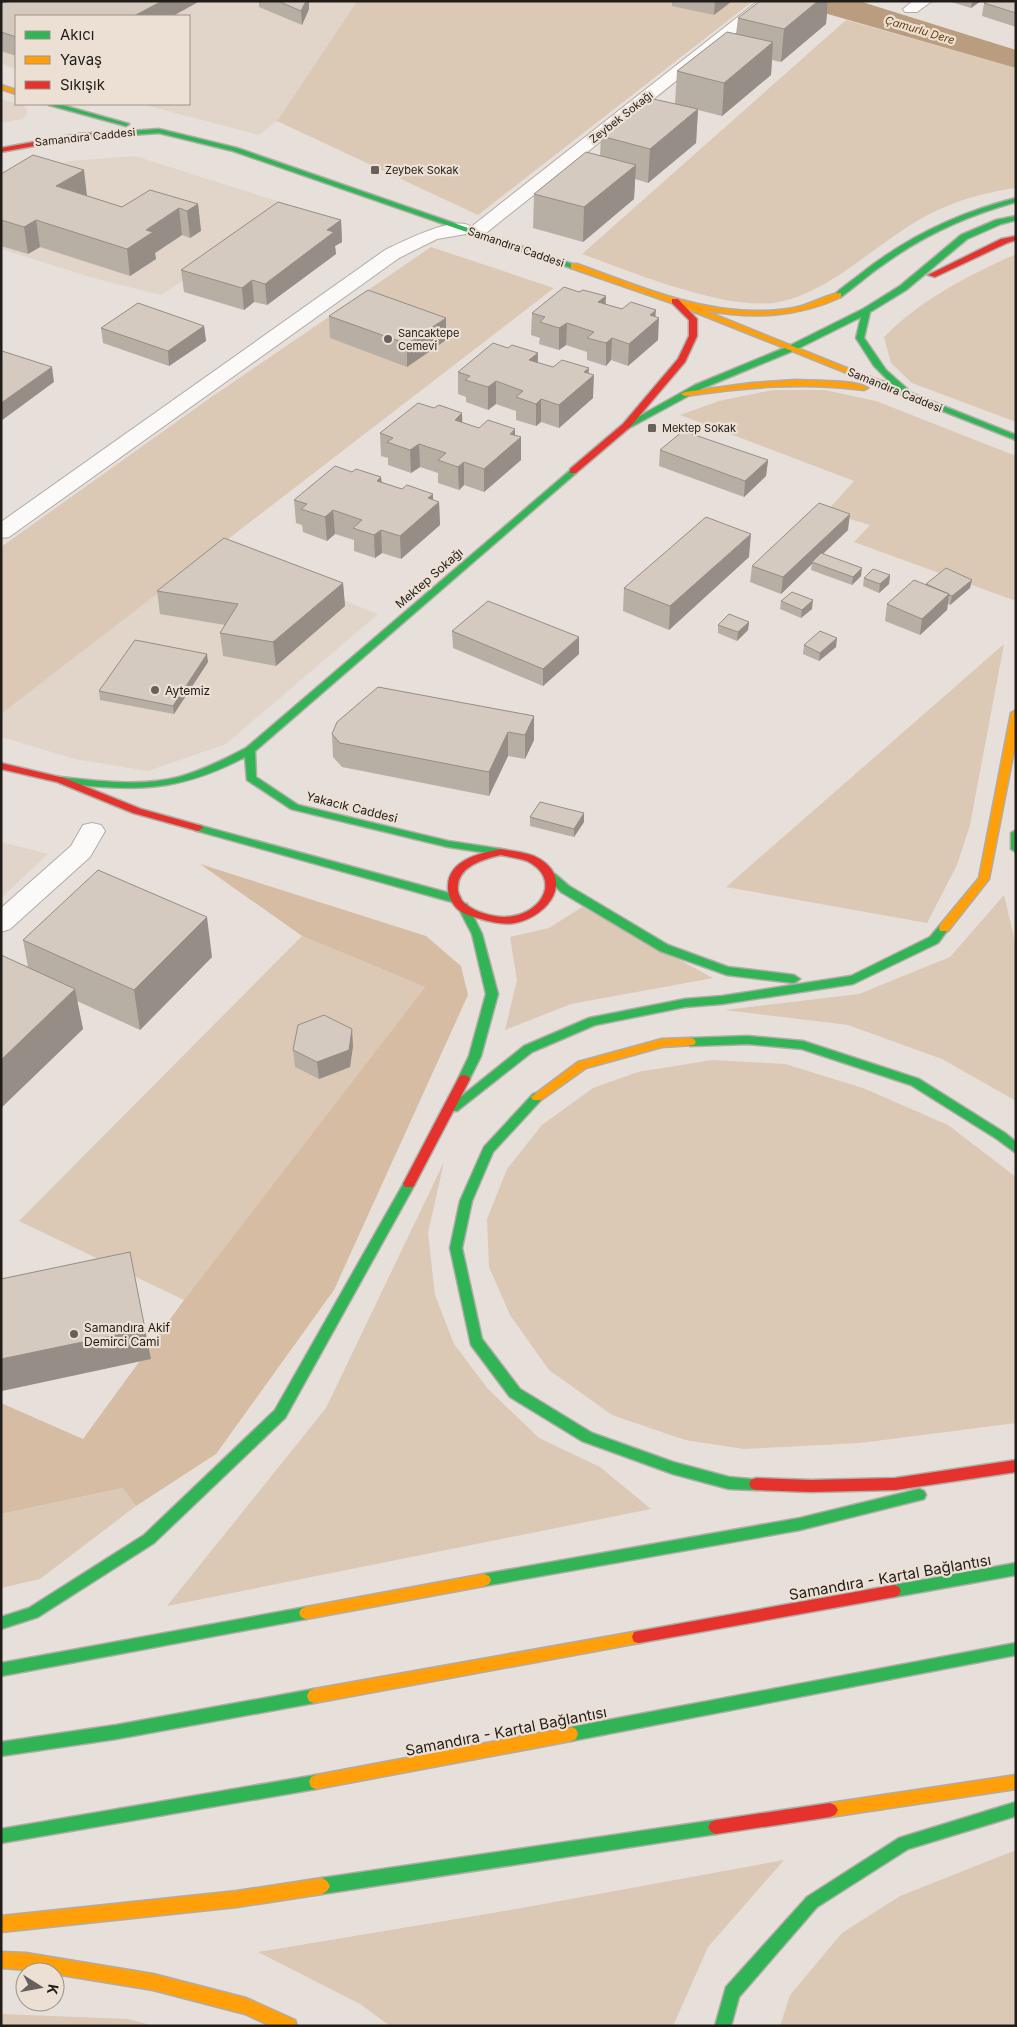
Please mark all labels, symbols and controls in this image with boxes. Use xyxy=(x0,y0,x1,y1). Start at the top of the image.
water label: Çamurlu Dere xyxy=(883,13,957,47)
legend xyxy=(15,15,190,105)
text: Akıcı xyxy=(60,25,94,44)
text: Yavaş xyxy=(60,50,102,69)
text: Sıkışık xyxy=(60,75,106,94)
street label: Zeybek Sokağı xyxy=(586,88,656,146)
street label: Samandıra Caddesi xyxy=(34,125,136,149)
place label: Zeybek Sokak xyxy=(385,163,459,177)
marker: Zeybek Sokak xyxy=(369,164,381,176)
street label: Samandıra Caddesi xyxy=(466,224,566,270)
place label: Sancaktepe Cemevi xyxy=(398,326,459,353)
marker: Sancaktepe Cemevi xyxy=(382,333,394,345)
street label: Samandıra Caddesi xyxy=(846,365,944,415)
place label: Mektep Sokak xyxy=(662,421,736,435)
marker: Mektep Sokak xyxy=(646,422,658,434)
street label: Mektep Sokağı xyxy=(392,545,466,611)
place label: Aytemiz xyxy=(165,683,210,698)
marker: Aytemiz xyxy=(149,684,161,696)
street label: Yakacık Caddesi xyxy=(305,788,399,826)
place label: Samandıra Akif Demirci Cami xyxy=(84,1320,170,1349)
marker: Samandıra Akif Demirci Cami xyxy=(68,1328,80,1340)
street label: Samandıra - Kartal Bağlantısı xyxy=(788,1550,992,1604)
street label: Samandıra - Kartal Bağlantısı xyxy=(404,1702,608,1760)
north arrow xyxy=(15,1962,65,2012)
text: K xyxy=(44,1983,63,1996)

